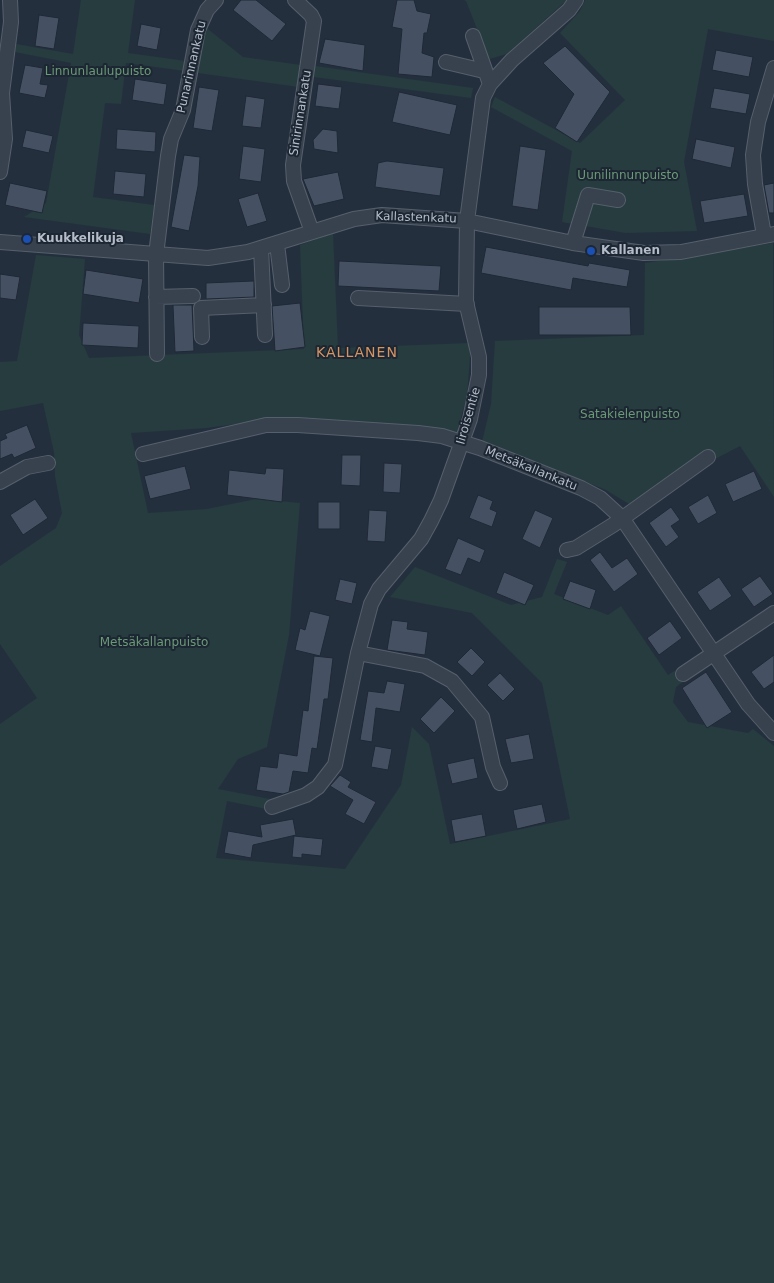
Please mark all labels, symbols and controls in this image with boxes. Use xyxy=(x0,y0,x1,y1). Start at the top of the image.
street label: Punarinnankatu xyxy=(174,19,210,115)
park label: Linnunlaulupuisto xyxy=(45,65,151,79)
street label: Sinirinnankatu xyxy=(287,69,315,157)
park label: Uunilinnunpuisto xyxy=(577,169,679,183)
street label: Kallastenkatu xyxy=(375,209,457,227)
place label: Kuukkelikuja xyxy=(37,232,124,246)
marker: Kuukkelikuja xyxy=(21,233,33,245)
place label: Kallanen xyxy=(601,244,660,258)
marker: Kallanen xyxy=(585,245,597,257)
district label: KALLANEN xyxy=(315,345,399,361)
street label: Iiroisentie xyxy=(454,386,484,446)
park label: Satakielenpuisto xyxy=(580,408,680,422)
street label: Metsäkallankatu xyxy=(483,444,579,494)
park label: Metsäkallanpuisto xyxy=(100,636,208,650)

